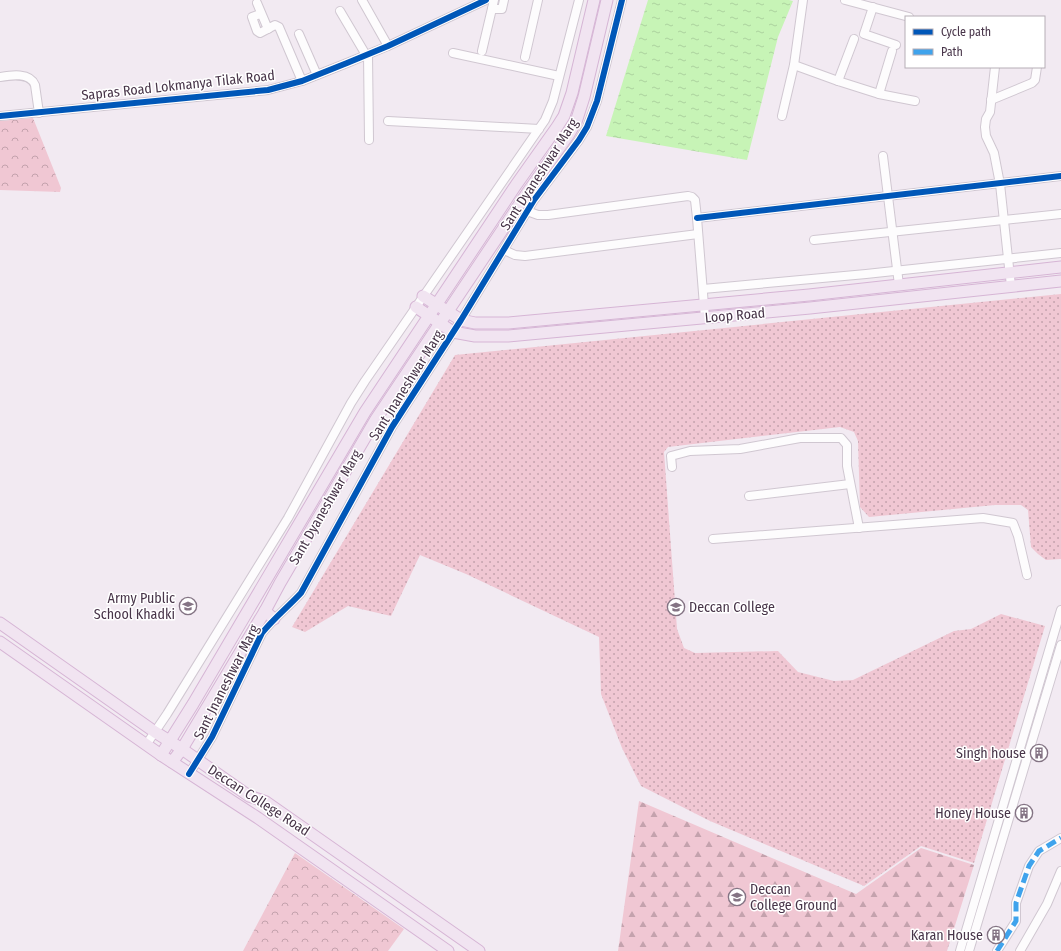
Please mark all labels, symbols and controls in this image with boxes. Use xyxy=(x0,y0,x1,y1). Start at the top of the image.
legend xyxy=(905,16,1045,68)
text: Cycle path xyxy=(941,25,991,39)
text: Path xyxy=(941,45,963,59)
street label: Sapras Road Lokmanya Tilak Road xyxy=(81,67,276,104)
street label: Sant Dyaneshwar Marg xyxy=(497,115,582,233)
street label: Loop Road xyxy=(704,304,766,327)
street label: Sant Jnaneshwar Marg xyxy=(366,327,447,444)
street label: Sant Dyaneshwar Marg xyxy=(286,446,365,568)
place label: Army Public School Khadki xyxy=(94,590,175,623)
school or university icon: Army Public School Khadki xyxy=(178,596,198,616)
school or university icon: Deccan College xyxy=(666,597,686,617)
place label: Deccan College xyxy=(689,599,775,616)
street label: Sant Jnaneshwar Marg xyxy=(190,621,263,743)
building icon: Singh house xyxy=(1029,743,1049,763)
place label: Singh house xyxy=(956,745,1026,762)
street label: Deccan College Road xyxy=(205,761,313,840)
building icon: Honey House xyxy=(1014,803,1034,823)
place label: Honey House xyxy=(935,805,1011,822)
place label: Deccan College Ground xyxy=(750,881,837,914)
school or university icon: Deccan College Ground xyxy=(727,887,747,907)
building icon: Karan House xyxy=(986,925,1006,945)
place label: Karan House xyxy=(911,927,983,944)

